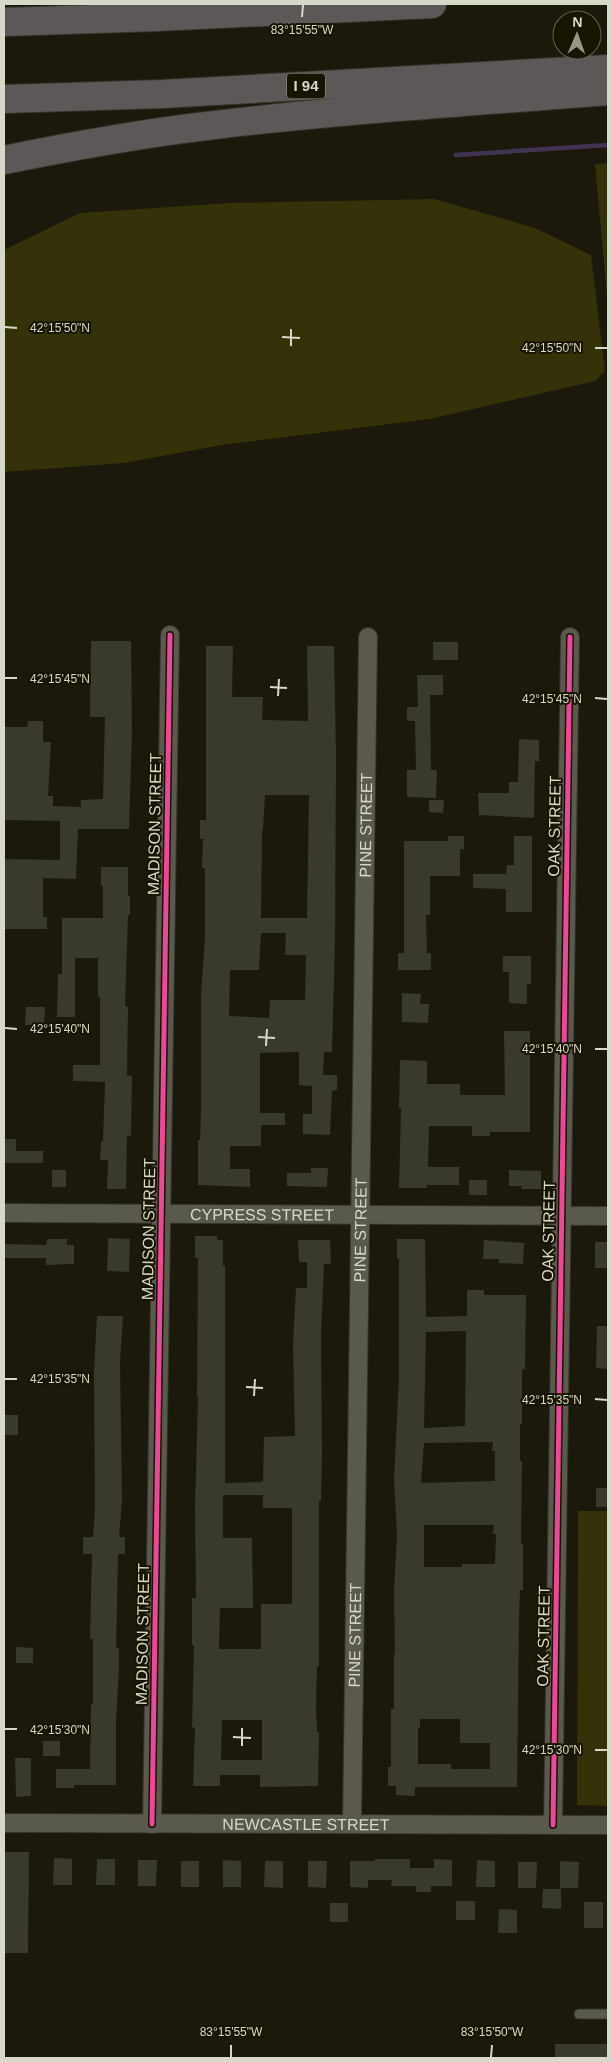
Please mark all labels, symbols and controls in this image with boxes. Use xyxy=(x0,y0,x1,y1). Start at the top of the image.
north arrow xyxy=(552,10,602,60)
text: N xyxy=(572,14,583,30)
text: 83°15'55"W xyxy=(271,23,334,37)
road number: I 94 xyxy=(287,74,325,98)
text: 42°15'50"N xyxy=(30,321,90,335)
text: 42°15'50"N xyxy=(522,341,582,355)
text: 42°15'45"N xyxy=(30,672,90,686)
text: 42°15'45"N xyxy=(522,692,582,706)
street label: MADISON STREET xyxy=(145,753,164,895)
street label: PINE STREET xyxy=(357,772,375,878)
street label: OAK STREET xyxy=(545,775,564,877)
text: 42°15'40"N xyxy=(30,1022,90,1036)
text: 42°15'40"N xyxy=(522,1042,582,1056)
street label: MADISON STREET xyxy=(139,1158,158,1300)
street label: PINE STREET xyxy=(351,1177,370,1283)
street label: OAK STREET xyxy=(539,1180,558,1282)
street label: CYPRESS STREET xyxy=(190,1206,334,1224)
text: 42°15'35"N xyxy=(30,1372,90,1386)
text: 42°15'35"N xyxy=(522,1393,582,1407)
street label: MADISON STREET xyxy=(133,1563,152,1705)
street label: PINE STREET xyxy=(346,1582,364,1688)
street label: OAK STREET xyxy=(534,1585,553,1687)
text: 42°15'30"N xyxy=(30,1723,90,1737)
text: 42°15'30"N xyxy=(522,1743,582,1757)
street label: NEWCASTLE STREET xyxy=(222,1816,390,1833)
text: 83°15'55"W xyxy=(200,2025,263,2039)
text: 83°15'50"W xyxy=(461,2025,524,2039)

